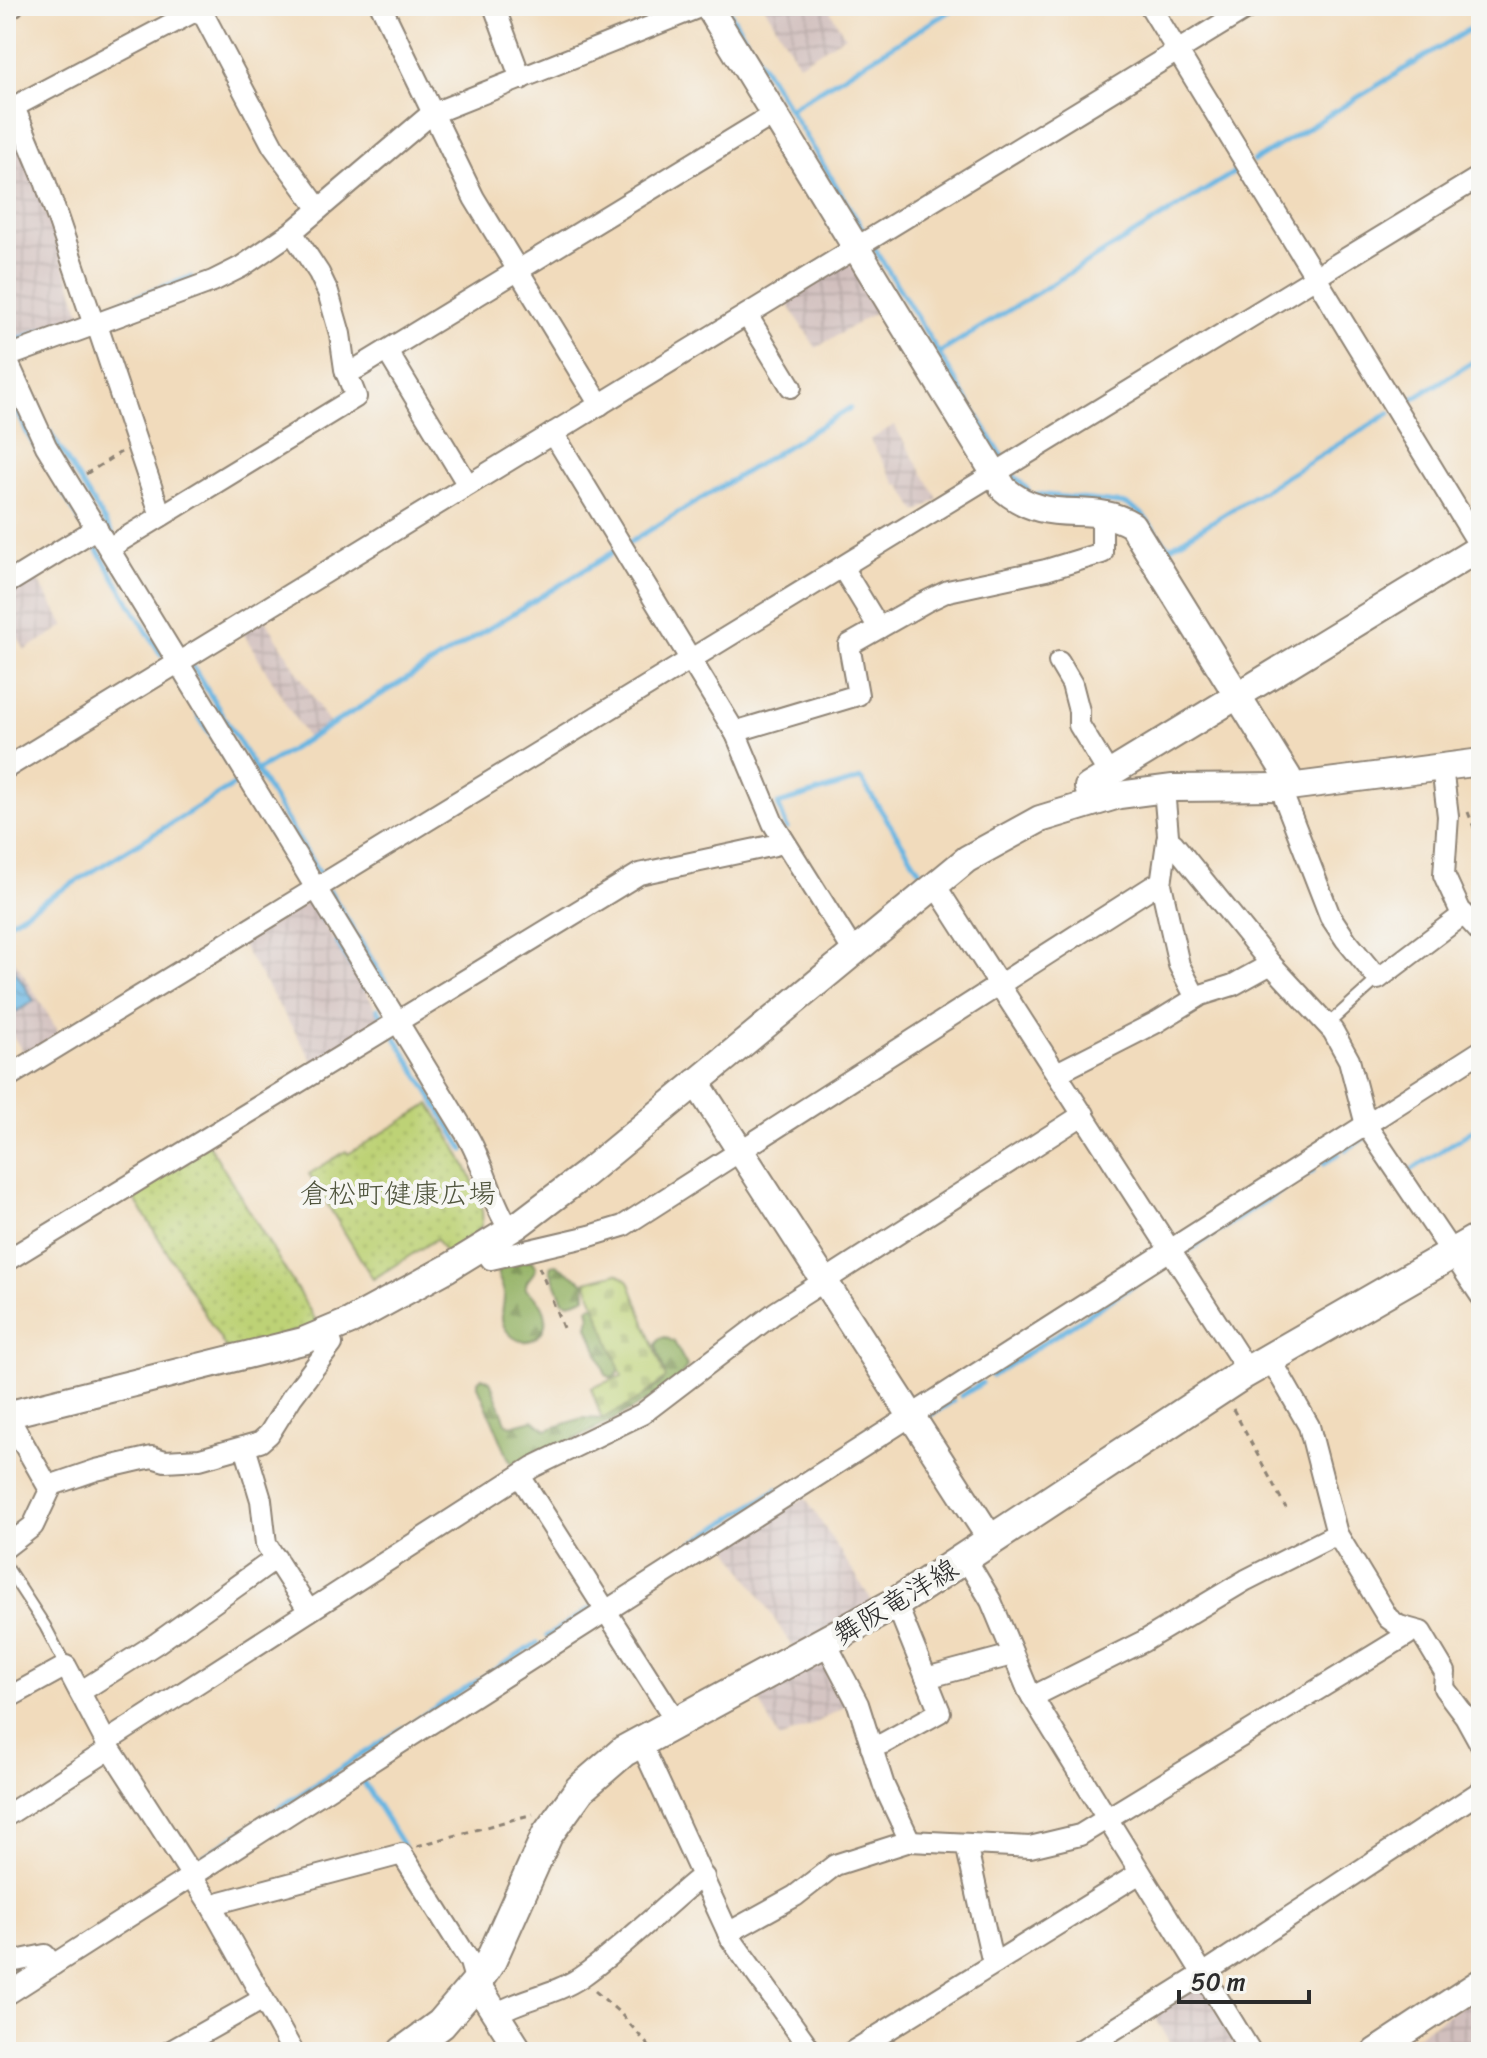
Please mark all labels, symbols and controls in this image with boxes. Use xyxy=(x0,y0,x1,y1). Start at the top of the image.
park label: 倉松町健康広場 xyxy=(300,1169,496,1218)
street label: 舞阪竜洋線 xyxy=(823,1544,968,1658)
scale bar xyxy=(1179,1954,1309,2004)
text: 50 m xyxy=(1191,1961,1246,2003)

